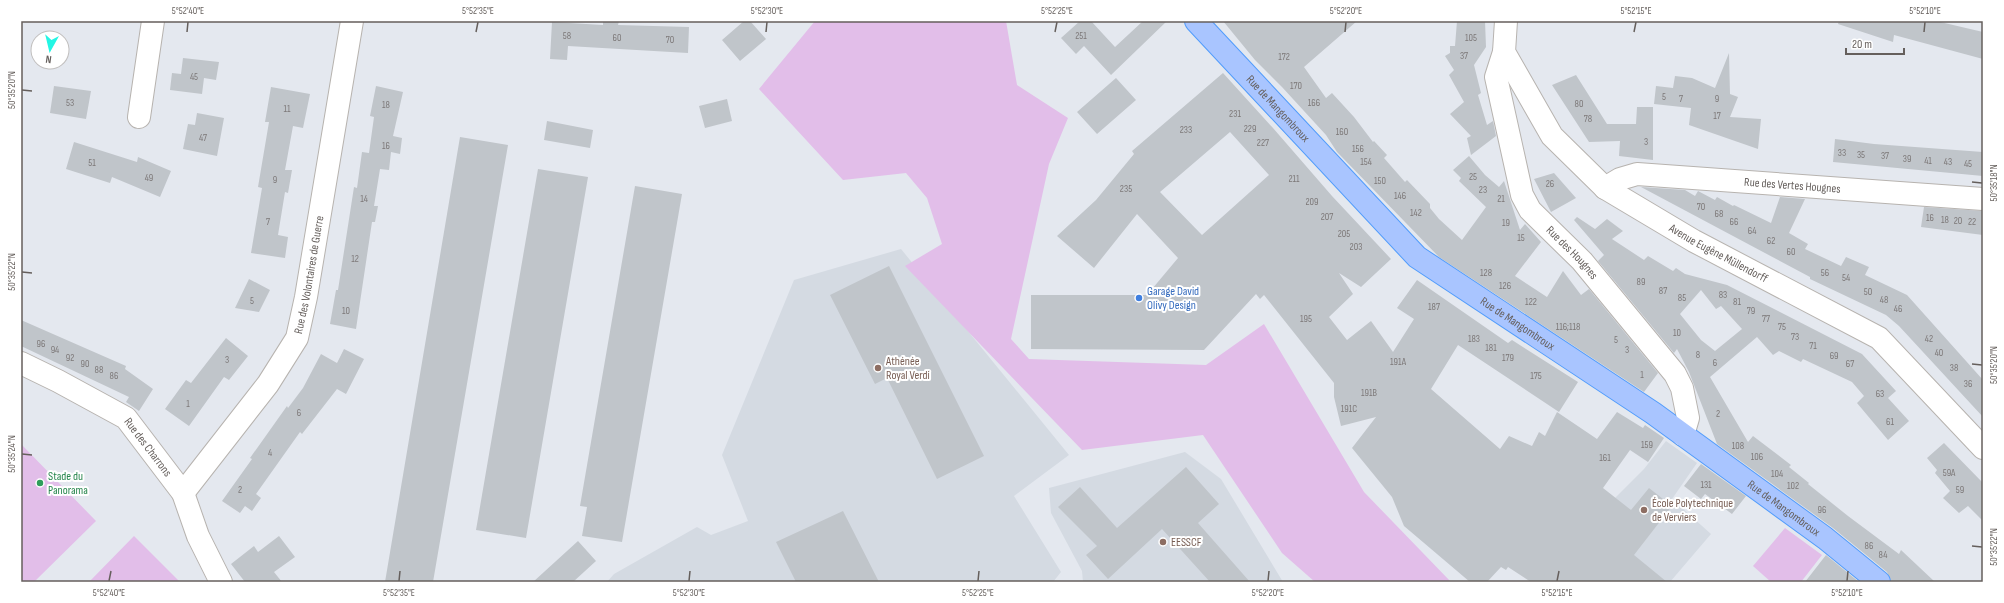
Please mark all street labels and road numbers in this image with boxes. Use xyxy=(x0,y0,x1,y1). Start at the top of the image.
street label: Rue de Mangombroux xyxy=(1243,72,1313,146)
street label: Rue des Vertes Hougnes xyxy=(1744,175,1841,197)
street label: Rue des Volontaires de Guerre xyxy=(291,214,327,335)
street label: Avenue Eugène Müllendorff xyxy=(1665,220,1770,286)
street label: Rue des Hougnes xyxy=(1543,223,1601,283)
street label: Rue de Mangombroux xyxy=(1477,294,1558,354)
street label: Rue des Charrons xyxy=(120,415,175,480)
street label: Rue de Mangombroux xyxy=(1744,477,1823,540)

